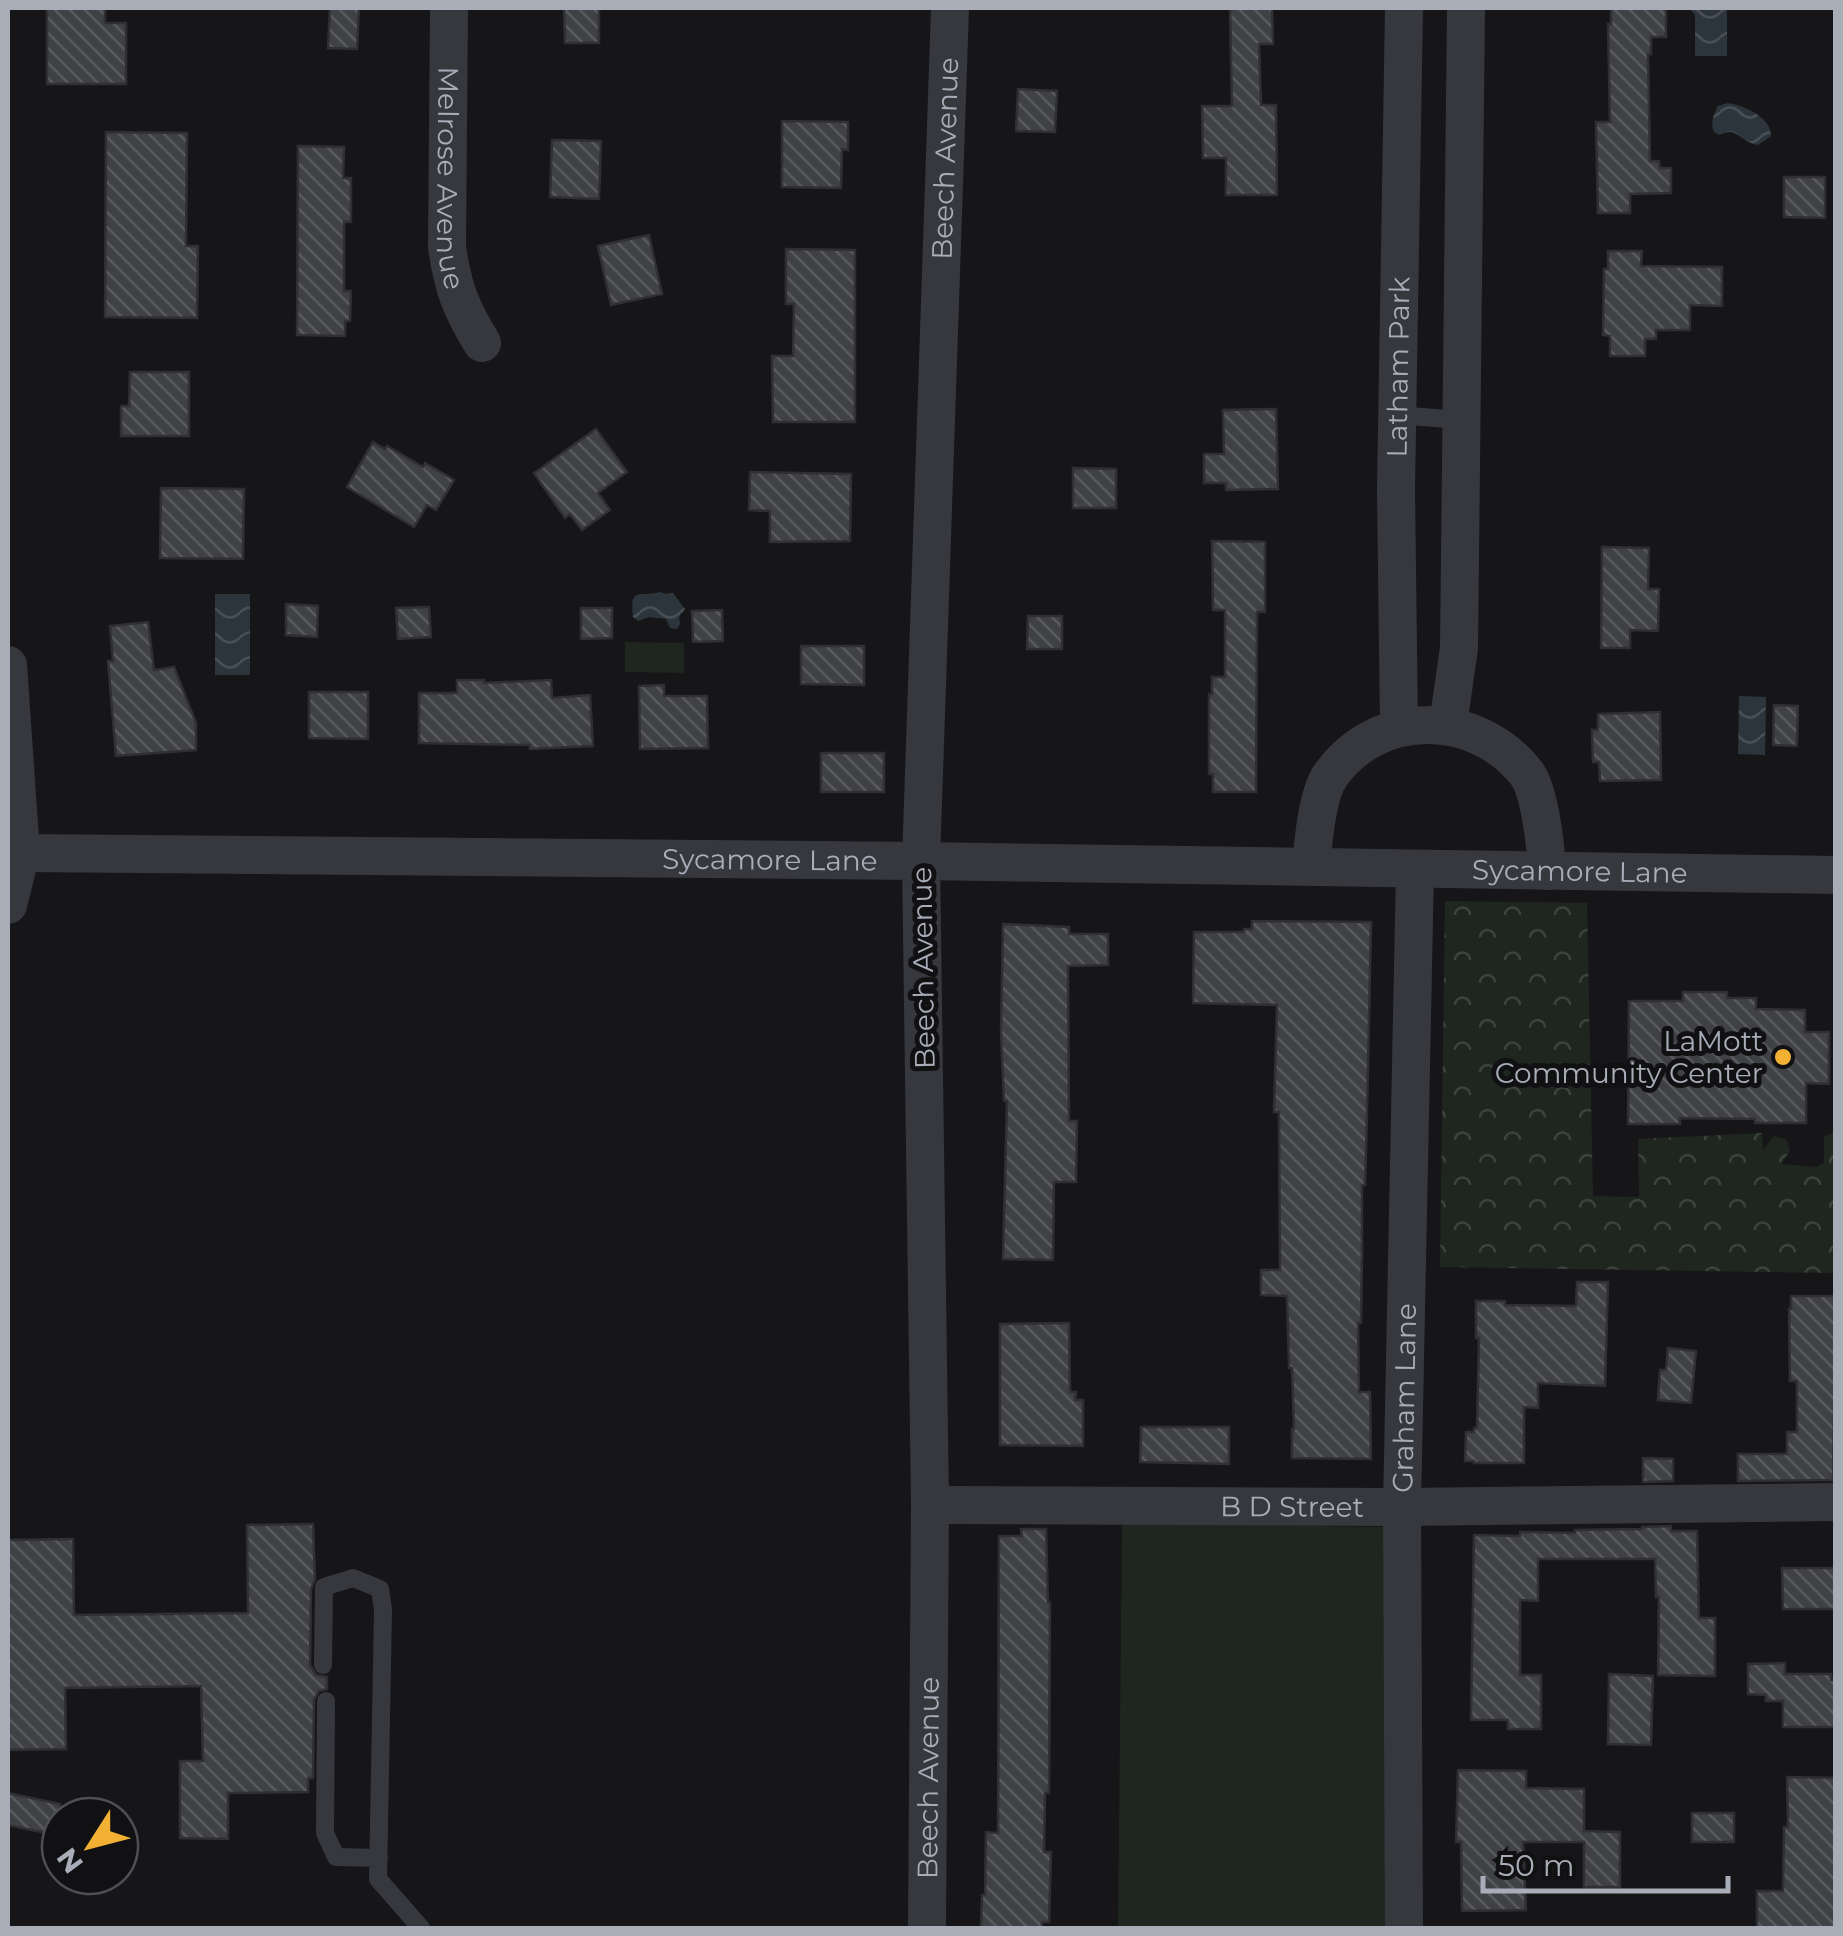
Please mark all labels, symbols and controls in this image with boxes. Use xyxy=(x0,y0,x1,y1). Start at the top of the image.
street label: Beech Avenue xyxy=(924,57,965,260)
street label: Melrose Avenue xyxy=(430,66,472,293)
street label: Latham Park xyxy=(1380,276,1417,458)
street label: Sycamore Lane xyxy=(662,842,878,878)
street label: Sycamore Lane xyxy=(1472,852,1688,890)
street label: Beech Avenue xyxy=(904,867,942,1069)
place label: LaMott Community Center xyxy=(1495,1024,1763,1090)
marker: LaMott Community Center xyxy=(1772,1046,1794,1068)
street label: Graham Lane xyxy=(1385,1303,1423,1493)
street label: B D Street xyxy=(1220,1489,1364,1524)
street label: Beech Avenue xyxy=(910,1677,946,1879)
north arrow xyxy=(40,1796,140,1896)
scale bar xyxy=(1483,1831,1728,1893)
text: N xyxy=(49,1842,90,1880)
text: 50 m xyxy=(1498,1847,1575,1884)

